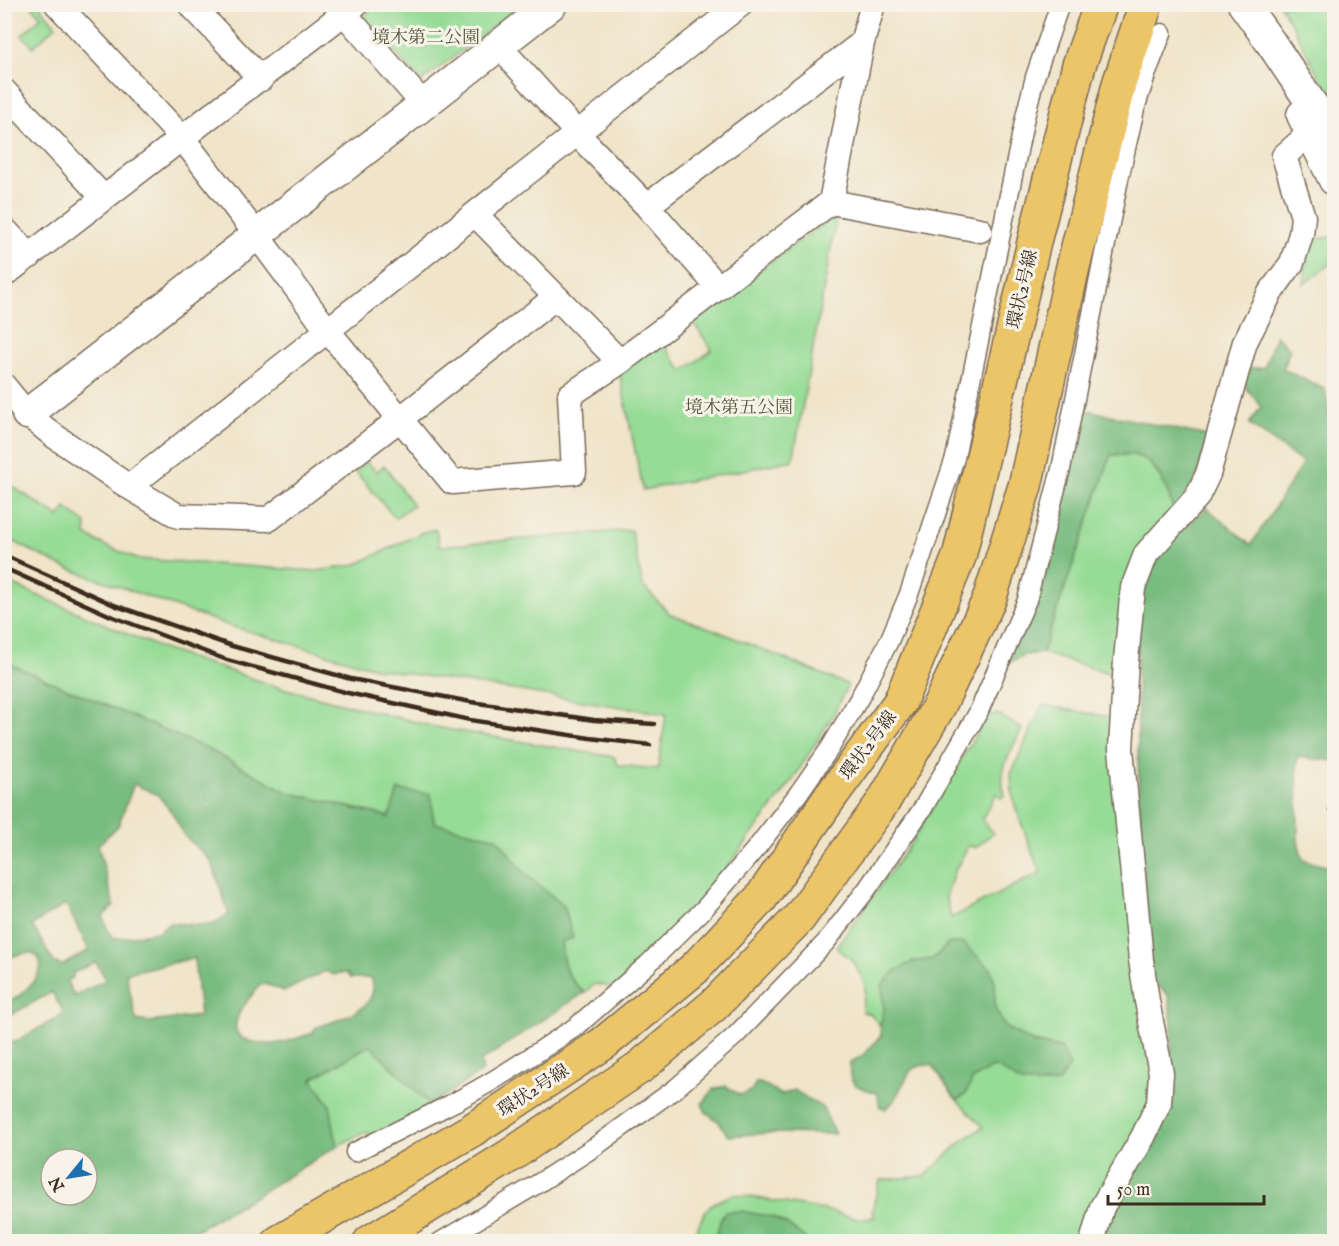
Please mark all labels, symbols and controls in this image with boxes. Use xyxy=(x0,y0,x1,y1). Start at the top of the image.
park label: 境木第二公園 xyxy=(372,27,480,50)
street label: 環状2号線 xyxy=(1003,248,1044,331)
park label: 境木第五公園 xyxy=(685,397,793,420)
street label: 環状2号線 xyxy=(836,707,903,785)
street label: 環状2号線 xyxy=(494,1060,574,1123)
north arrow xyxy=(39,1147,99,1207)
scale bar xyxy=(1108,1168,1264,1206)
text: N xyxy=(46,1172,70,1195)
text: 50 m xyxy=(1117,1179,1150,1202)

